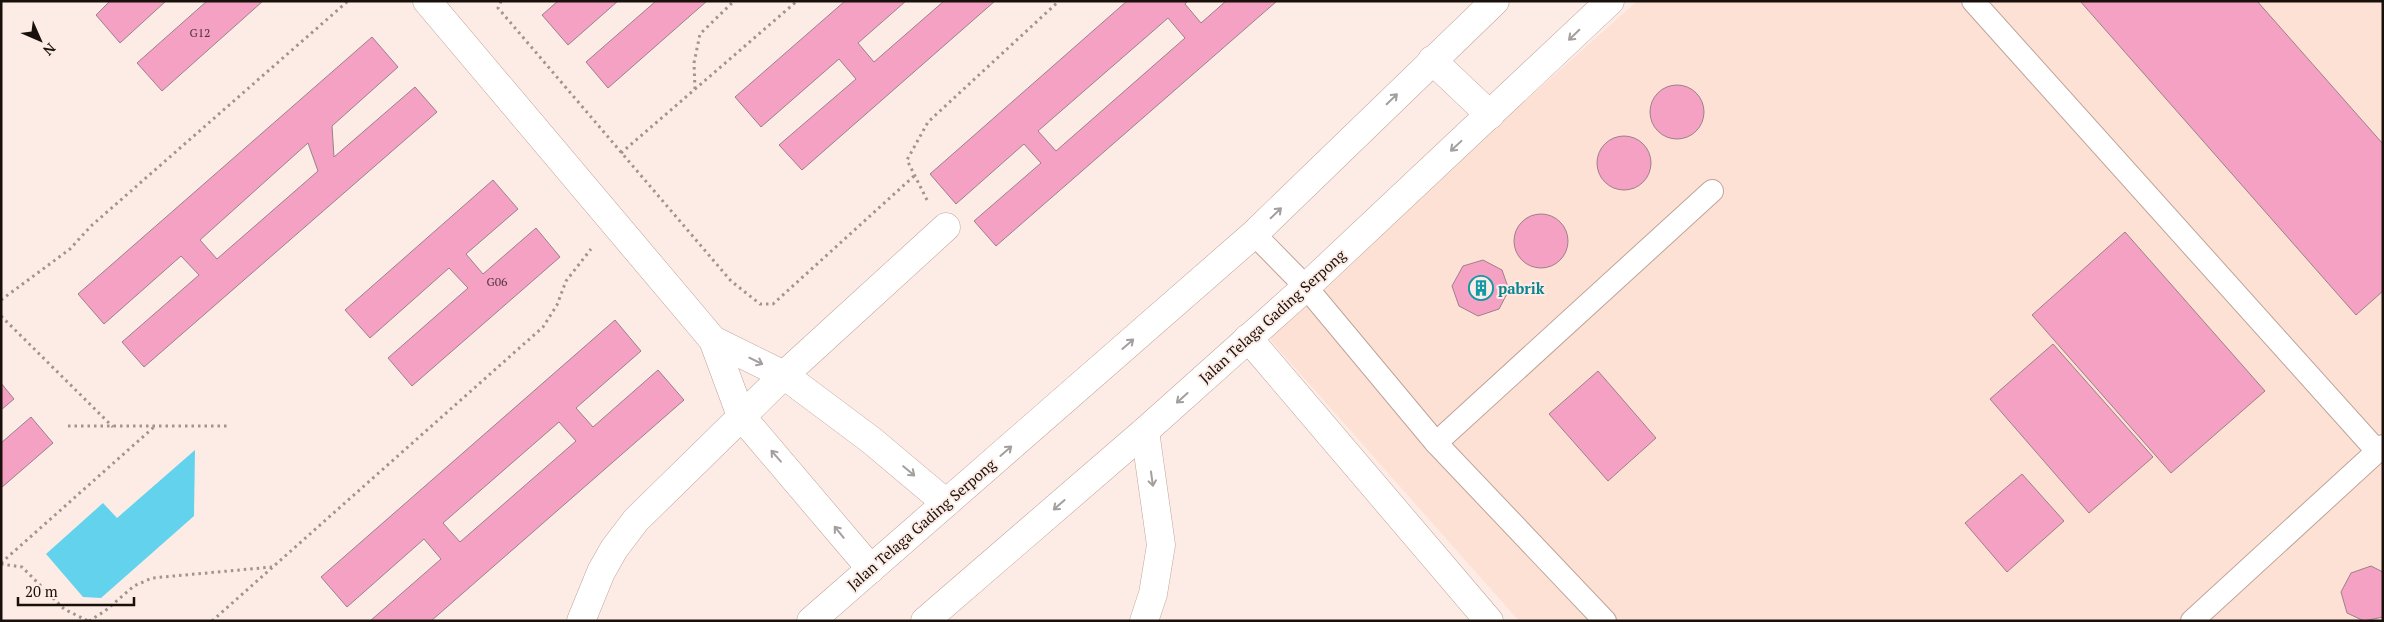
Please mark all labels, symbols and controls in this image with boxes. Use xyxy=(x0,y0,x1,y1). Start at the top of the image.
north arrow xyxy=(15,15,65,65)
house number: G12 xyxy=(189,25,211,40)
one-way arrow xyxy=(1568,29,1581,41)
text: N xyxy=(39,39,60,60)
one-way arrow xyxy=(1386,93,1398,105)
one-way arrow xyxy=(1450,140,1462,152)
one-way arrow xyxy=(1270,206,1282,219)
street label: Jalan Telaga Gading Serpong xyxy=(1195,244,1350,387)
house number: G06 xyxy=(486,274,508,289)
building icon: pabrik xyxy=(1468,275,1494,301)
place label: pabrik xyxy=(1498,278,1545,298)
one-way arrow xyxy=(1122,338,1135,349)
one-way arrow xyxy=(748,357,763,366)
one-way arrow xyxy=(1175,392,1188,404)
one-way arrow xyxy=(999,445,1012,456)
one-way arrow xyxy=(770,450,782,463)
street label: Jalan Telaga Gading Serpong xyxy=(843,453,1000,594)
one-way arrow xyxy=(902,466,915,477)
one-way arrow xyxy=(1147,471,1157,487)
one-way arrow xyxy=(1053,499,1066,511)
one-way arrow xyxy=(834,526,845,539)
scale bar xyxy=(18,574,134,606)
text: 20 m xyxy=(25,581,58,601)

